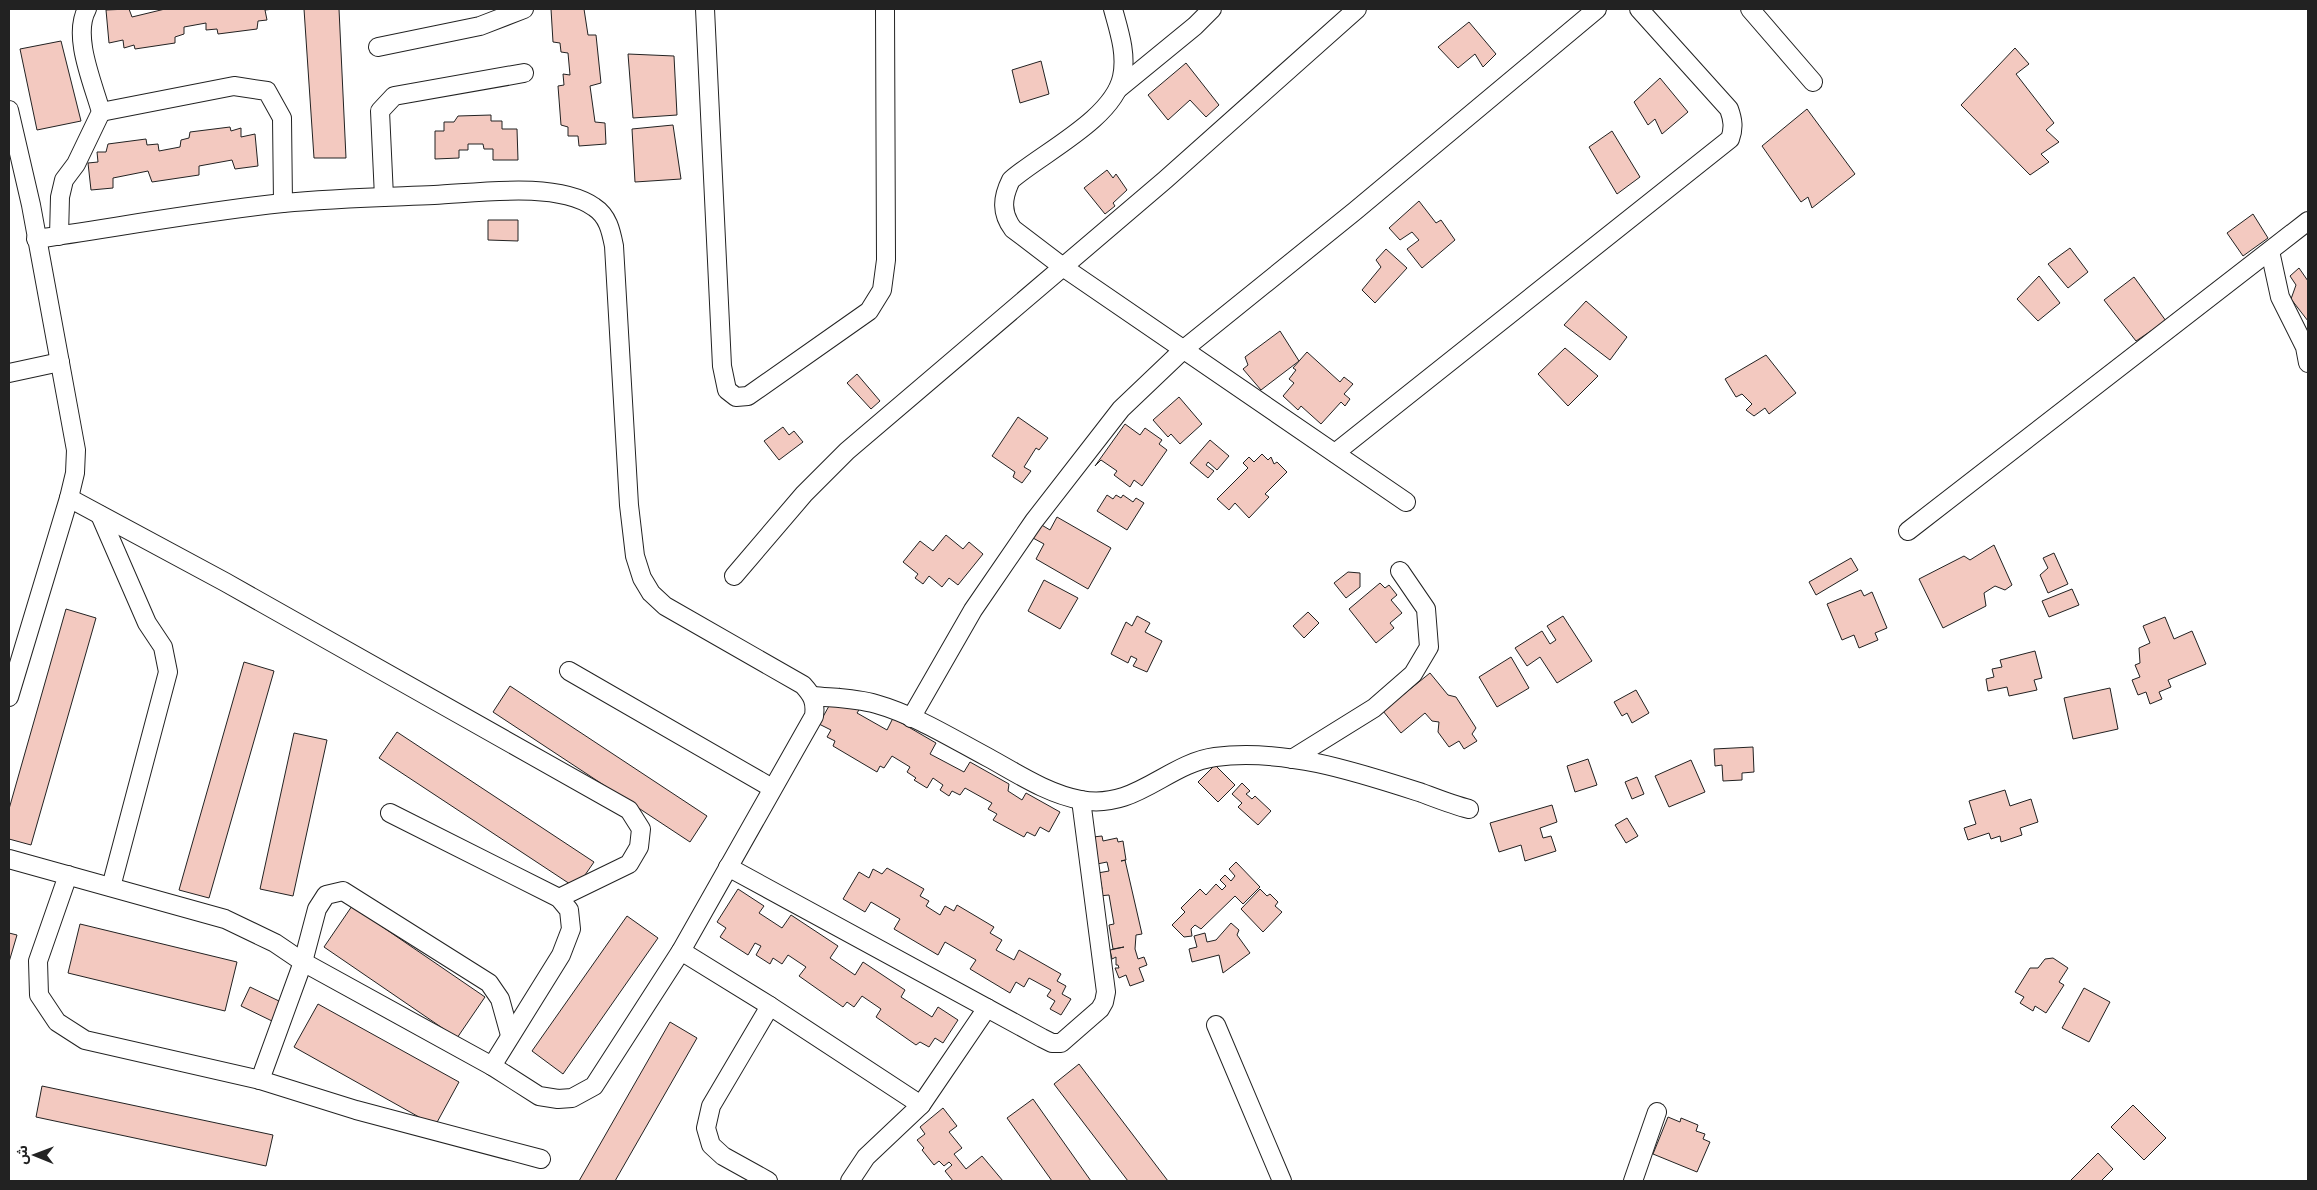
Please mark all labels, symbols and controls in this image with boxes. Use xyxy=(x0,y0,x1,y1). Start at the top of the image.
north arrow xyxy=(10,1130,60,1180)
text: ش xyxy=(13,1145,31,1165)

